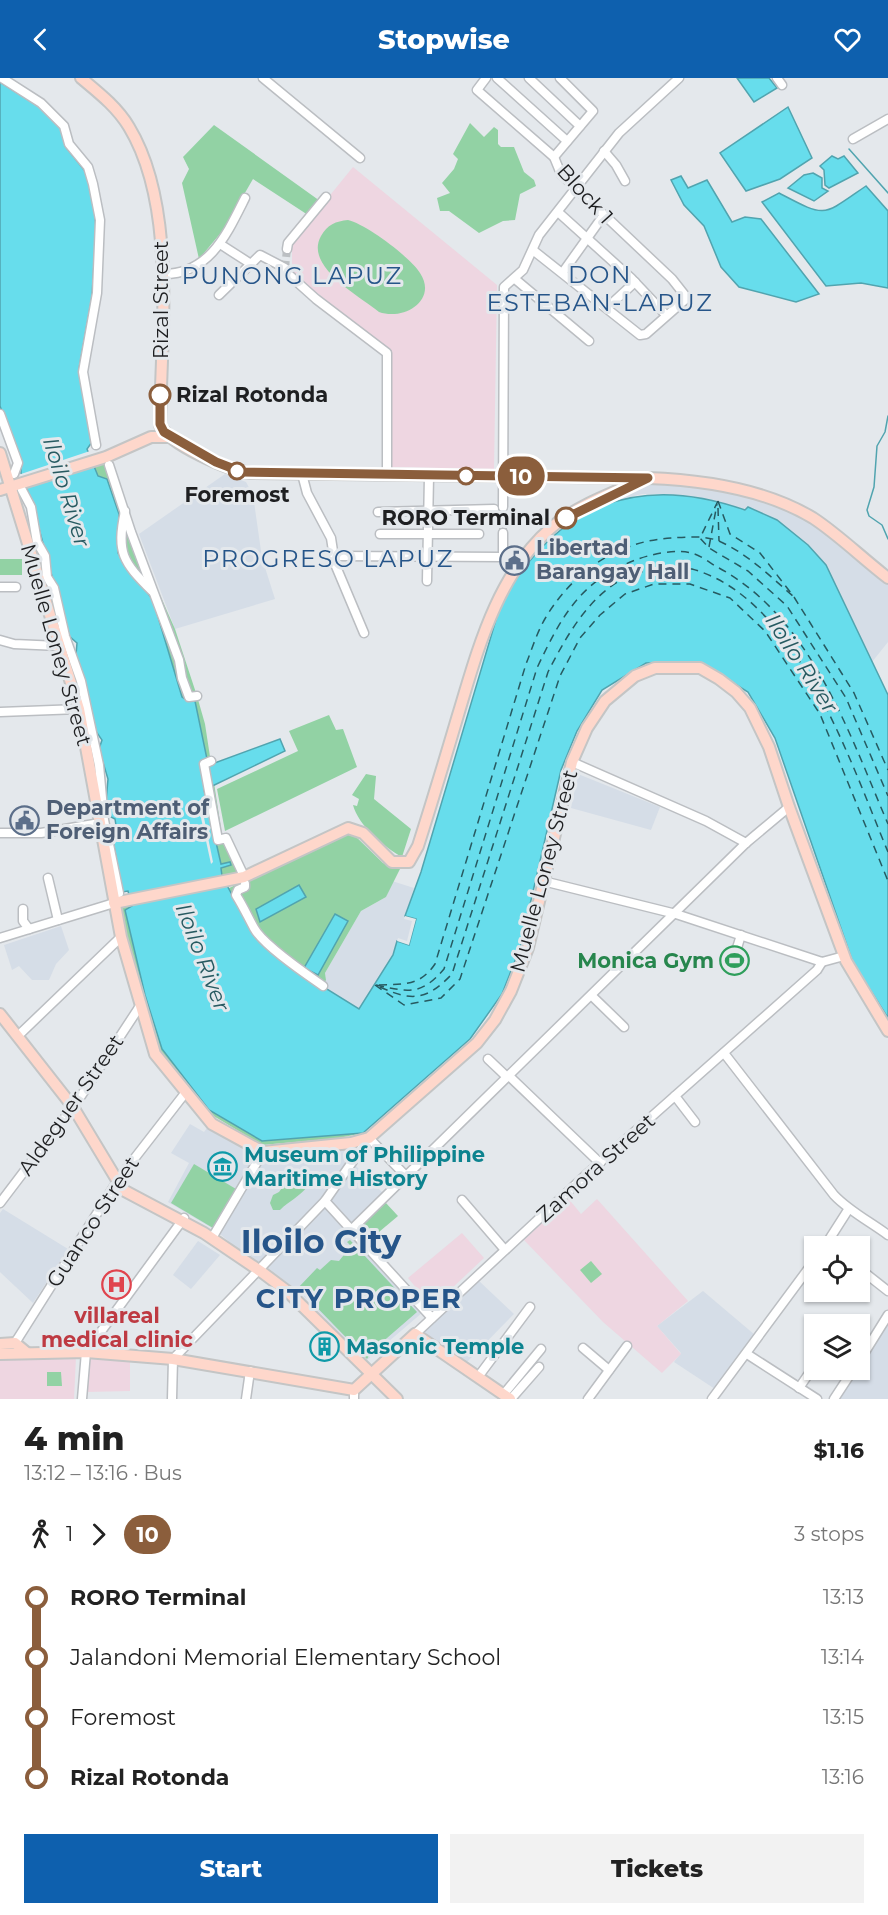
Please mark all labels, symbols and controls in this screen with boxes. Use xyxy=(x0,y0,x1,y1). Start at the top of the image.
icon: back xyxy=(24,23,57,56)
text: Stopwise xyxy=(378,23,510,56)
icon: heart xyxy=(831,23,864,56)
street label: Block 1 xyxy=(552,159,619,229)
street label: Rizal Street xyxy=(148,241,173,359)
district label: DON ESTEBAN-LAPUZ xyxy=(487,260,713,317)
district label: PUNONG LAPUZ xyxy=(181,261,403,290)
place label: Rizal Rotonda xyxy=(176,382,328,407)
marker: Rizal Rotonda xyxy=(149,384,171,406)
water label: Iloilo River xyxy=(37,434,96,551)
line badge: 10 xyxy=(494,456,548,496)
marker: Foremost xyxy=(228,462,246,480)
text: 10 xyxy=(510,464,532,489)
unlabelled marker xyxy=(457,467,475,485)
place label: Foremost xyxy=(184,482,290,507)
place label: RORO Terminal xyxy=(382,505,550,530)
marker: RORO Terminal xyxy=(555,507,577,529)
place label: Libertad Barangay Hall xyxy=(536,535,689,584)
street label: Muelle Loney Street xyxy=(16,541,97,749)
district label: PROGRESO LAPUZ xyxy=(202,544,454,573)
public building icon: Libertad Barangay Hall xyxy=(499,544,531,576)
water label: Iloilo River xyxy=(759,608,844,719)
street label: Muelle Loney Street xyxy=(504,767,583,975)
place label: Department of Foreign Affairs xyxy=(46,795,210,844)
public building icon: Department of Foreign Affairs xyxy=(9,804,41,836)
water label: Iloilo River xyxy=(170,899,236,1016)
sports icon: Monica Gym xyxy=(719,945,751,977)
place label: Monica Gym xyxy=(577,948,714,973)
street label: Aldeguer Street xyxy=(13,1029,129,1180)
street label: Zamora Street xyxy=(531,1108,660,1227)
place label: Museum of Philippine Maritime History xyxy=(244,1142,485,1191)
museum icon: Museum of Philippine Maritime History xyxy=(207,1151,239,1183)
street label: Guanco Street xyxy=(41,1152,144,1292)
district label: Iloilo City xyxy=(241,1221,401,1261)
map controls xyxy=(804,1236,870,1380)
button: locate xyxy=(804,1236,870,1302)
hospital icon: villareal medical clinic xyxy=(101,1269,133,1301)
district label: CITY PROPER xyxy=(256,1282,462,1315)
place label: villareal medical clinic xyxy=(41,1303,194,1352)
button: layers xyxy=(804,1314,870,1380)
building icon: Masonic Temple xyxy=(309,1331,341,1363)
place label: Masonic Temple xyxy=(346,1334,524,1359)
text: 4 min xyxy=(24,1418,125,1458)
text: $1.16 xyxy=(814,1437,864,1464)
text: 13:12 – 13:16 · Bus xyxy=(24,1461,182,1485)
icon: walk xyxy=(24,1518,57,1551)
icon: forward xyxy=(82,1518,115,1551)
text: 1 xyxy=(66,1522,73,1546)
text: 10 xyxy=(136,1522,159,1547)
text: 3 stops xyxy=(794,1522,864,1546)
text: RORO Terminal xyxy=(70,1584,246,1611)
text: 13:13 xyxy=(823,1585,864,1609)
text: Jalandoni Memorial Elementary School xyxy=(70,1644,501,1671)
text: 13:14 xyxy=(821,1645,864,1669)
text: Foremost xyxy=(70,1704,176,1731)
text: 13:15 xyxy=(823,1705,864,1729)
text: Rizal Rotonda xyxy=(70,1764,229,1791)
text: 13:16 xyxy=(822,1765,864,1789)
button: Start xyxy=(24,1834,438,1903)
button: Tickets xyxy=(450,1834,864,1903)

